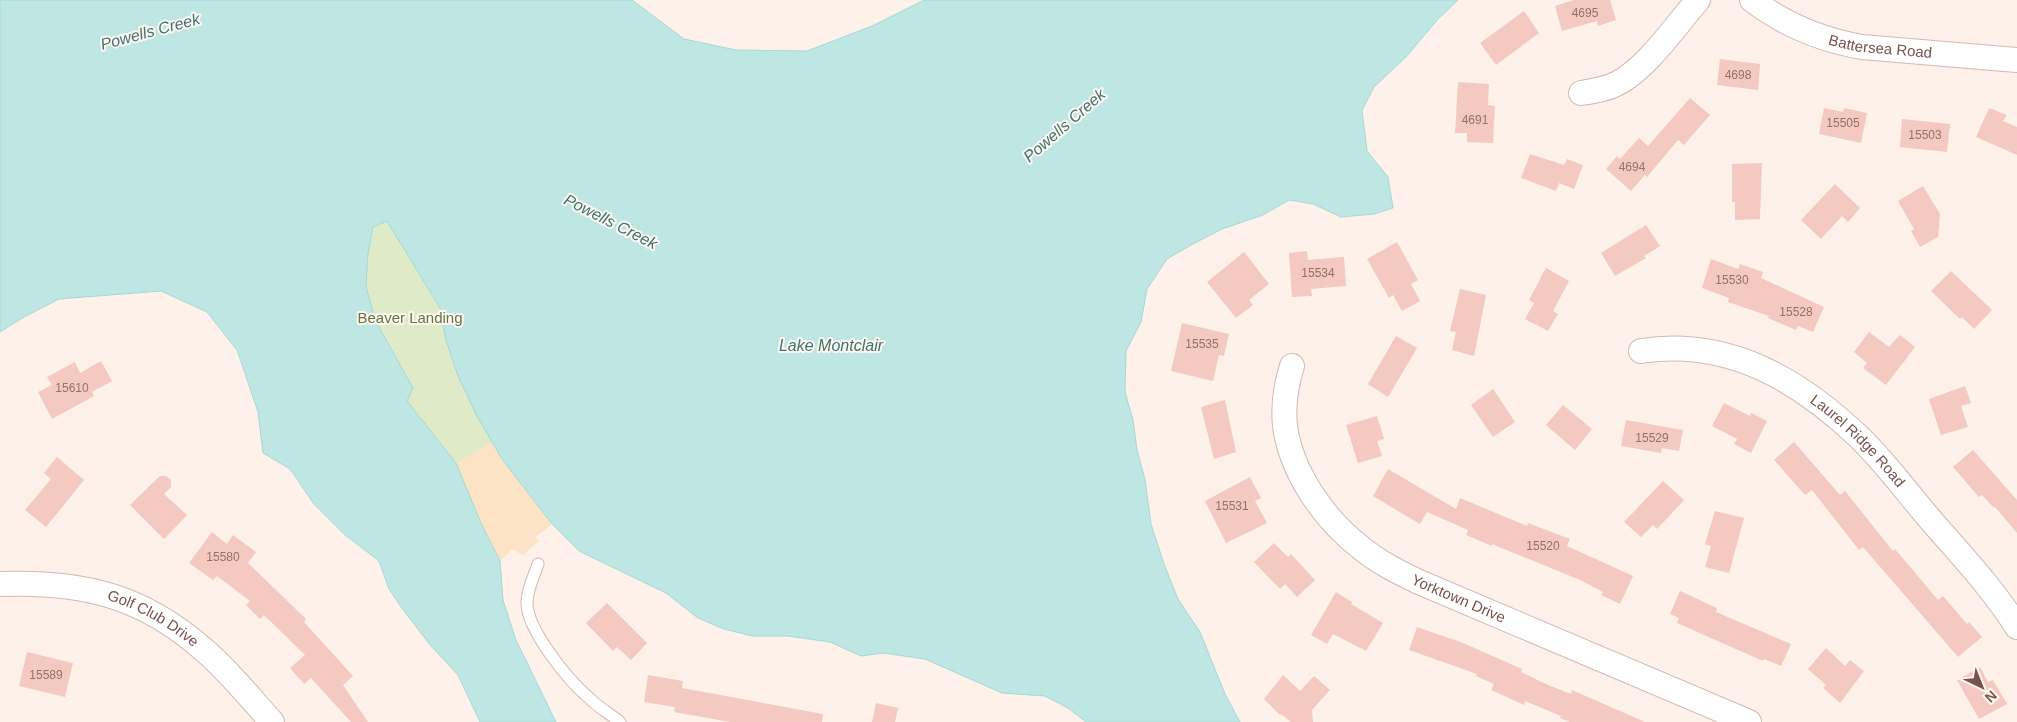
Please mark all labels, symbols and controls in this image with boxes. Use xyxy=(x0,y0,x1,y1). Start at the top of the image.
house number: 4695 xyxy=(1572,6,1599,20)
water label: Powells Creek xyxy=(99,10,203,53)
street label: Battersea Road xyxy=(1827,31,1933,61)
house number: 4698 xyxy=(1725,68,1752,82)
water label: Powells Creek xyxy=(1020,85,1109,165)
house number: 4691 xyxy=(1462,113,1489,127)
house number: 15505 xyxy=(1826,116,1860,130)
house number: 15503 xyxy=(1908,128,1942,142)
house number: 4694 xyxy=(1619,160,1646,174)
water label: Powells Creek xyxy=(561,191,661,253)
house number: 15534 xyxy=(1301,266,1335,280)
house number: 15530 xyxy=(1715,273,1749,287)
house number: 15528 xyxy=(1779,305,1813,319)
park label: Beaver Landing xyxy=(357,309,463,326)
water label: Lake Montclair xyxy=(779,337,884,354)
house number: 15535 xyxy=(1185,337,1219,351)
house number: 15610 xyxy=(55,381,89,395)
street label: Laurel Ridge Road xyxy=(1808,391,1909,490)
house number: 15529 xyxy=(1635,431,1669,445)
house number: 15531 xyxy=(1215,499,1249,513)
house number: 15520 xyxy=(1526,539,1560,553)
house number: 15580 xyxy=(206,550,240,564)
street label: Yorktown Drive xyxy=(1409,571,1508,626)
street label: Golf Club Drive xyxy=(106,586,202,650)
north arrow xyxy=(1957,662,2007,712)
house number: 15589 xyxy=(29,668,63,682)
text: N xyxy=(1982,687,2000,706)

